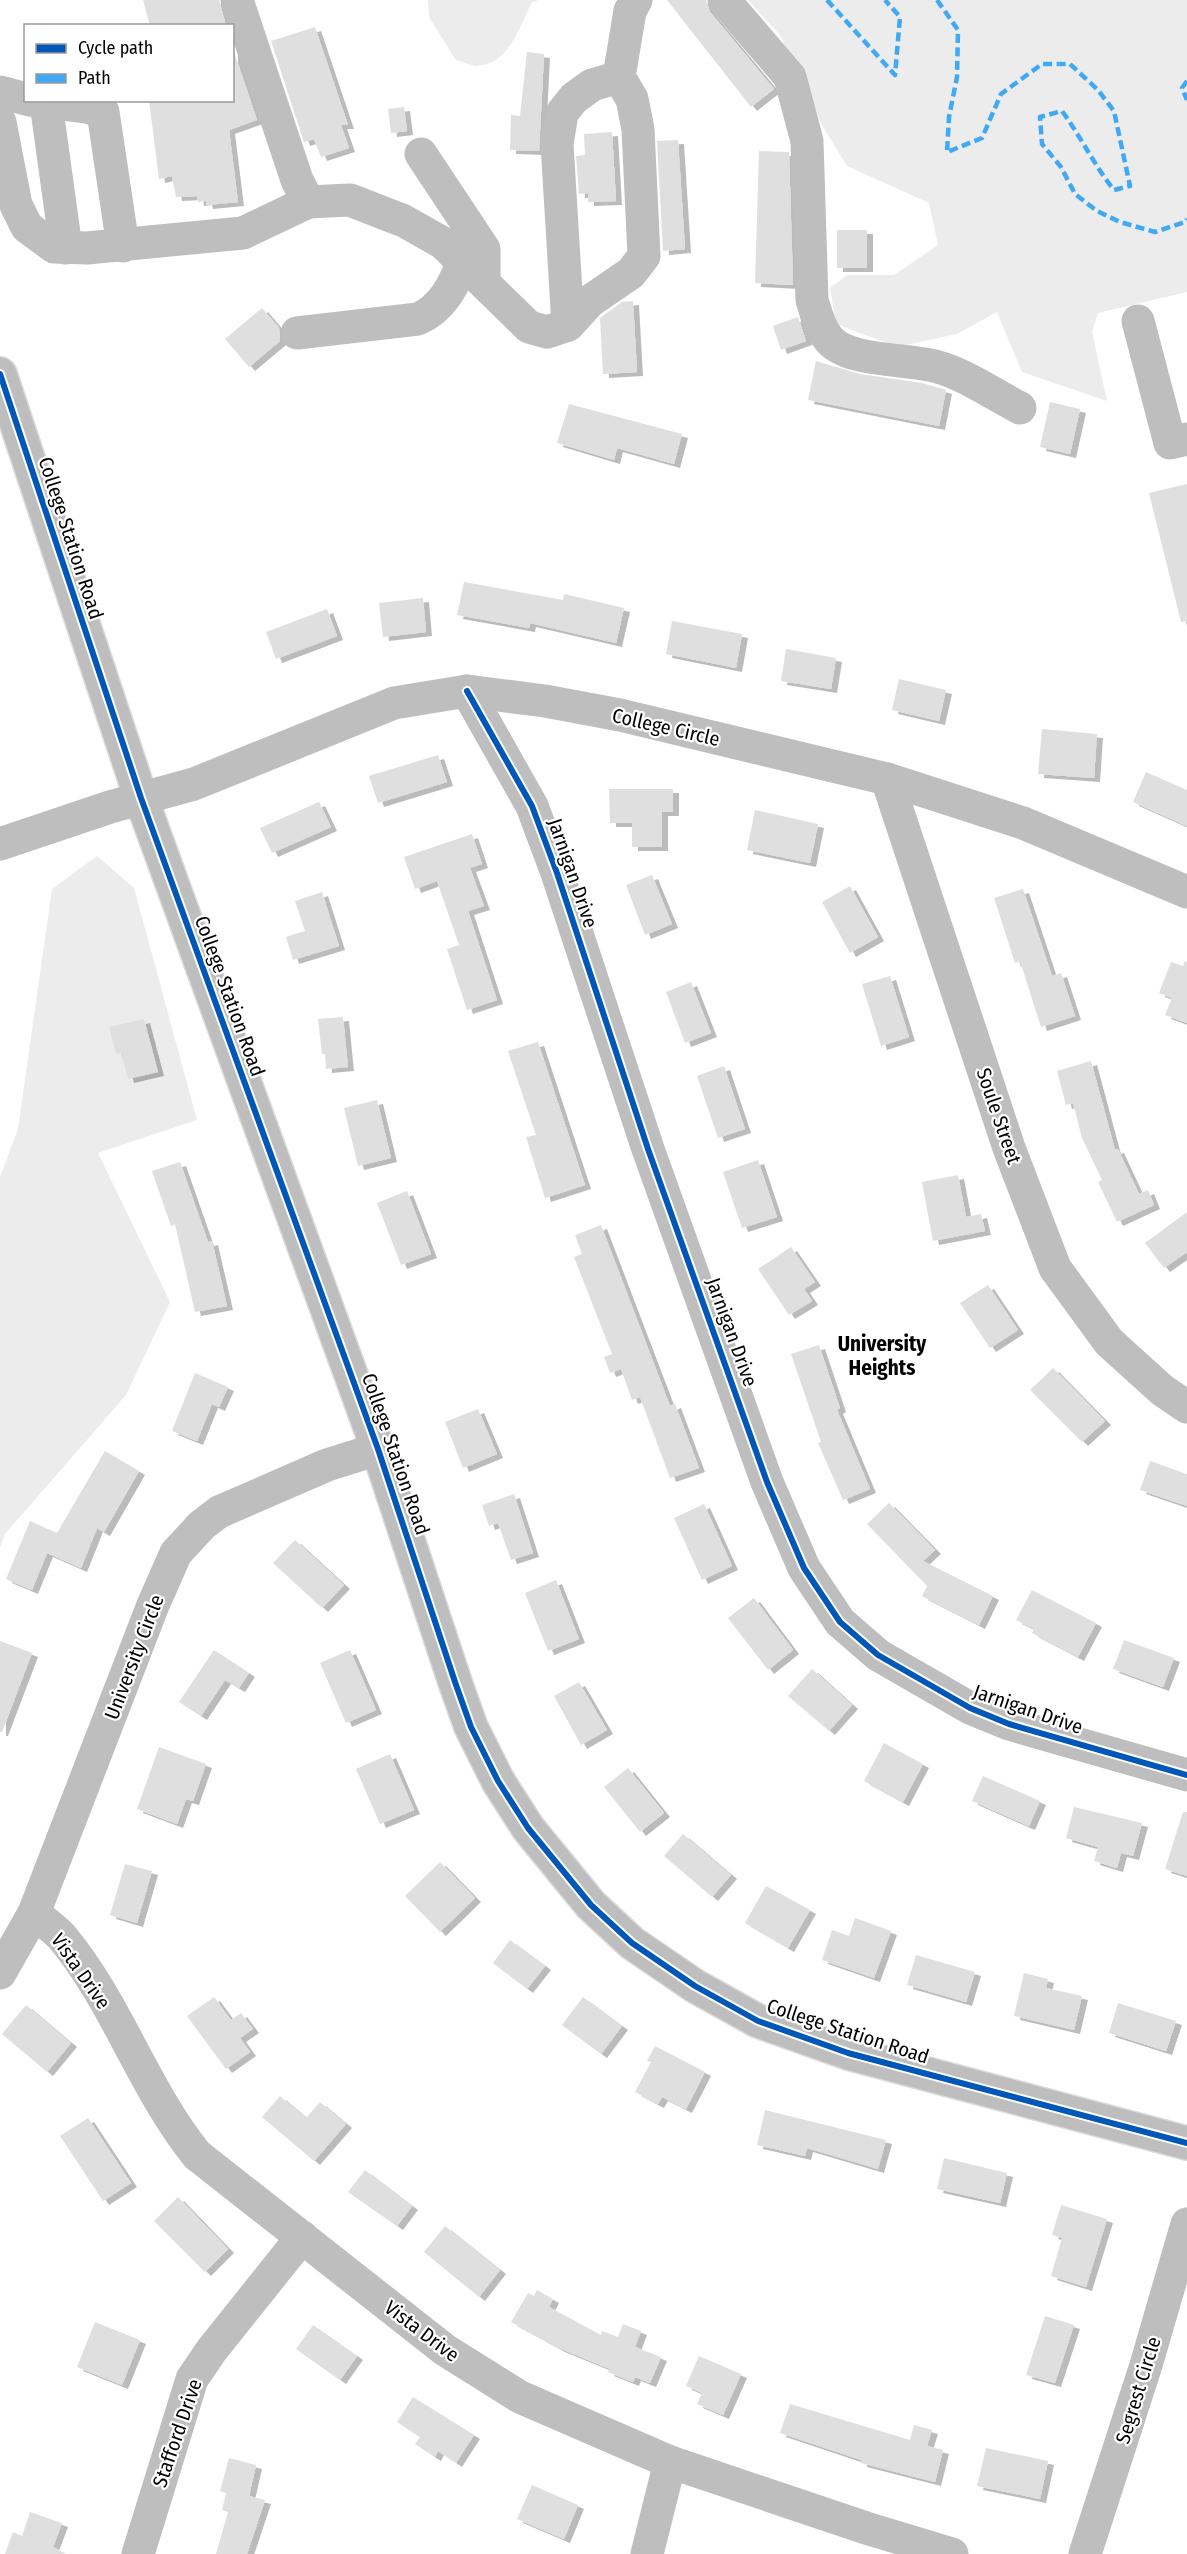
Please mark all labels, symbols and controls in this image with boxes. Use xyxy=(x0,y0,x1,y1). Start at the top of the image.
legend xyxy=(24,24,234,102)
text: Cycle path xyxy=(78,37,153,59)
text: Path xyxy=(78,67,111,89)
street label: College Station Road xyxy=(33,454,109,622)
street label: College Circle xyxy=(610,703,722,751)
street label: Jarnigan Drive xyxy=(543,815,603,931)
street label: College Station Road xyxy=(190,912,270,1080)
street label: Soule Street xyxy=(971,1065,1027,1168)
street label: Jarnigan Drive xyxy=(701,1274,763,1390)
district label: University Heights xyxy=(838,1331,927,1381)
street label: College Station Road xyxy=(357,1370,435,1538)
street label: University Circle xyxy=(99,1591,169,1723)
street label: Jarnigan Drive xyxy=(970,1679,1086,1739)
street label: Vista Drive xyxy=(46,1928,116,2014)
street label: College Station Road xyxy=(764,1993,932,2069)
street label: Vista Drive xyxy=(380,2295,464,2367)
street label: Segrest Circle xyxy=(1110,2334,1166,2446)
street label: Stafford Drive xyxy=(147,2376,207,2490)

